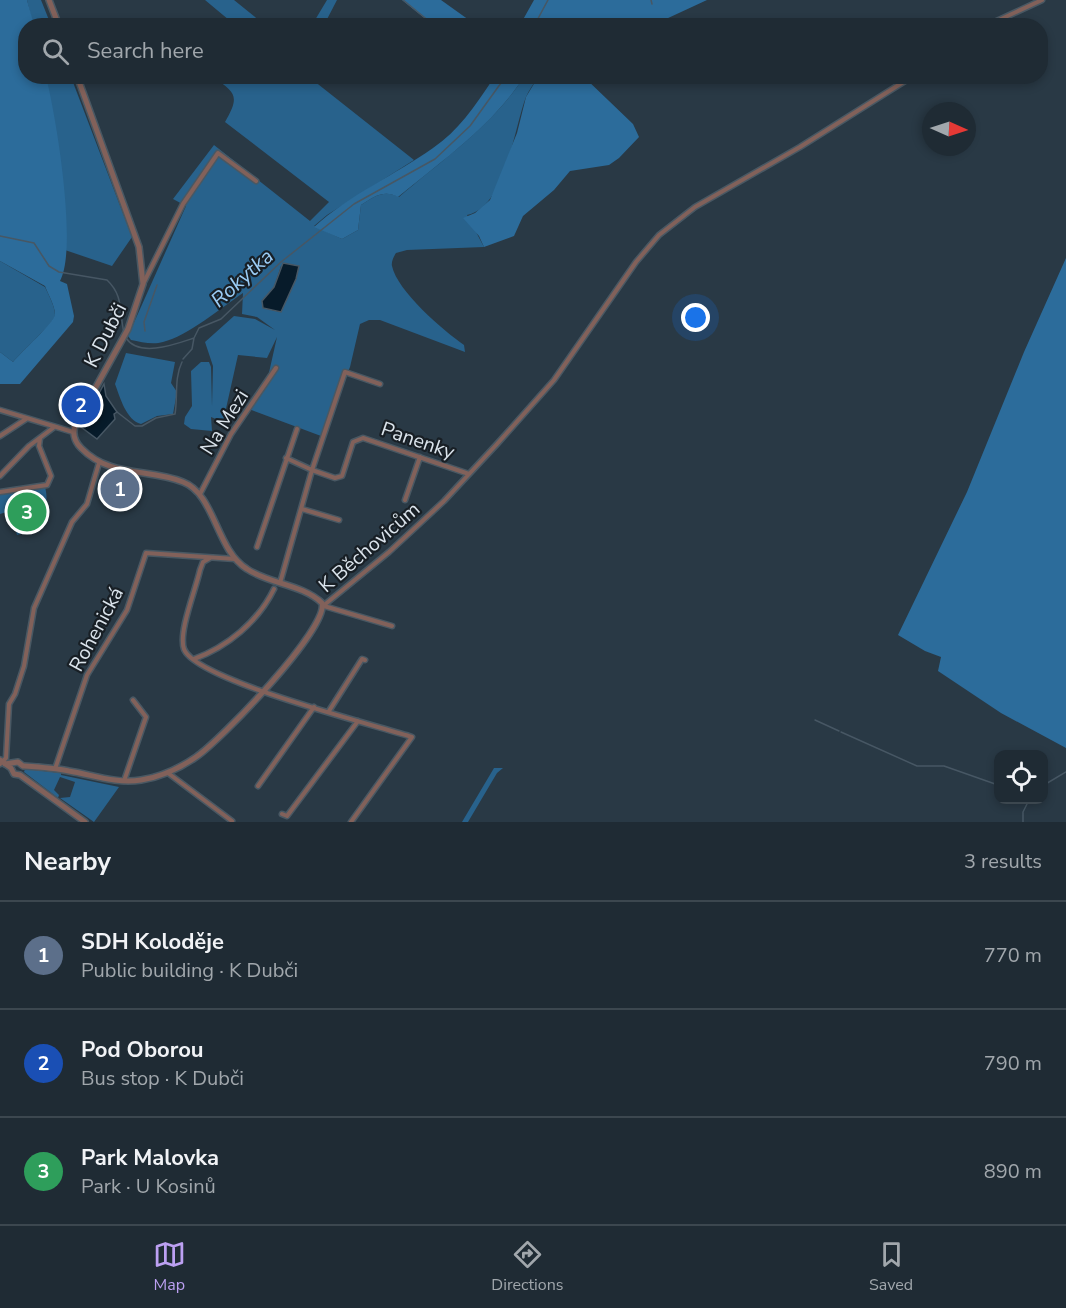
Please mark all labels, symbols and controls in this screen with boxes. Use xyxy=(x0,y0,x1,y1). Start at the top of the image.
search box xyxy=(18,18,1048,84)
icon: search xyxy=(39,35,72,68)
text: Search here xyxy=(87,36,204,66)
north arrow xyxy=(922,102,976,156)
water label: Rokytka xyxy=(205,242,279,314)
street label: K Dubči xyxy=(78,298,133,372)
your location xyxy=(681,303,710,332)
pin: 2 xyxy=(62,382,100,428)
street label: Na Mezi xyxy=(194,385,255,460)
street label: Panenky xyxy=(377,415,459,466)
pin: 1 xyxy=(100,466,140,512)
pin: 3 xyxy=(8,490,46,534)
street label: K Běchovicům xyxy=(313,496,426,599)
street label: Rohenická xyxy=(63,582,130,676)
map controls xyxy=(994,750,1048,804)
button: locate xyxy=(994,750,1048,804)
text: Nearby xyxy=(24,844,111,879)
text: 3 results xyxy=(964,848,1042,875)
text: SDH Koloděje xyxy=(81,927,224,957)
text: 1 xyxy=(38,942,50,969)
text: 770 m xyxy=(984,942,1042,969)
text: Public building · K Dubči xyxy=(81,957,298,984)
text: Pod Oborou xyxy=(81,1035,204,1065)
text: 2 xyxy=(38,1050,50,1077)
text: 790 m xyxy=(984,1050,1042,1077)
text: Bus stop · K Dubči xyxy=(81,1065,244,1092)
text: Park Malovka xyxy=(81,1143,219,1173)
text: 3 xyxy=(38,1158,50,1185)
text: 890 m xyxy=(984,1158,1042,1185)
text: Park · U Kosinů xyxy=(81,1173,216,1200)
tab: Map xyxy=(153,1238,186,1296)
tab: Directions xyxy=(491,1238,563,1296)
tab: Saved xyxy=(869,1238,913,1296)

